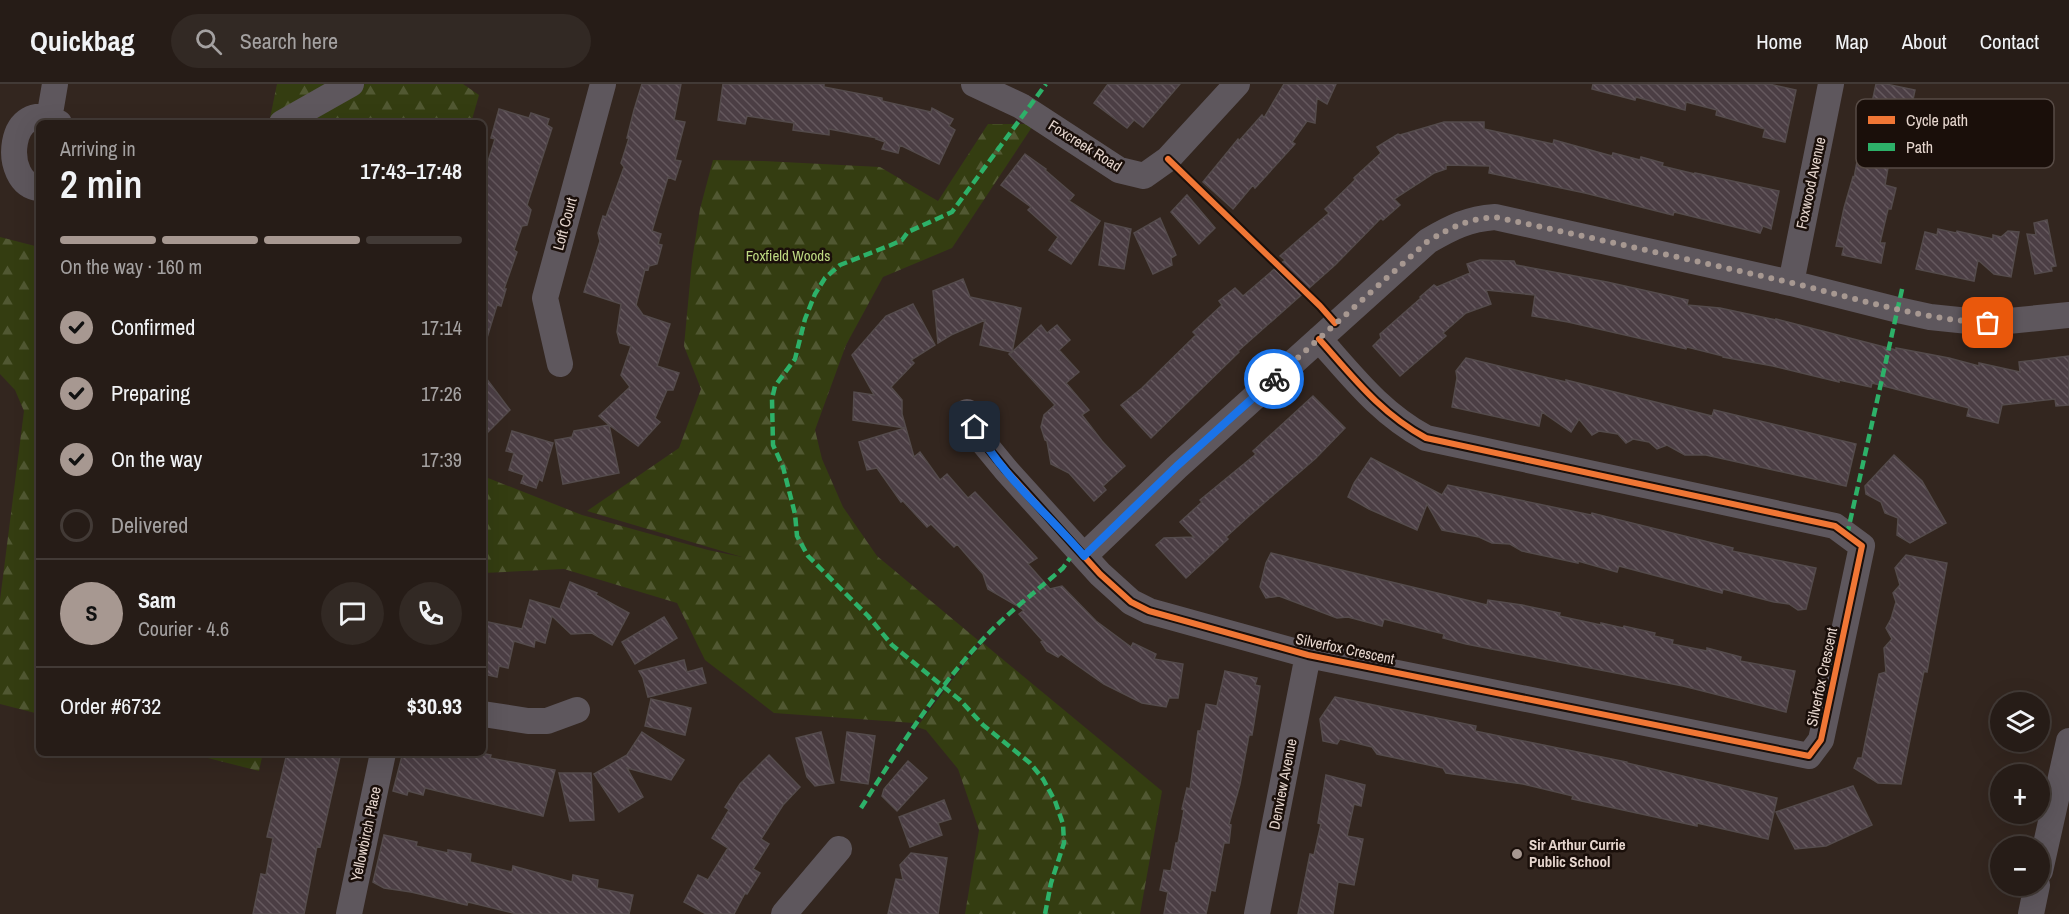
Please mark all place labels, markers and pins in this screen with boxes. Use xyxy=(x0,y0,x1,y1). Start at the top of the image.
pin xyxy=(1962,297,2013,348)
pin xyxy=(949,401,1000,452)
place label: Sir Arthur Currie Public School xyxy=(1529,834,1626,872)
marker: Sir Arthur Currie Public School xyxy=(1510,847,1524,861)

